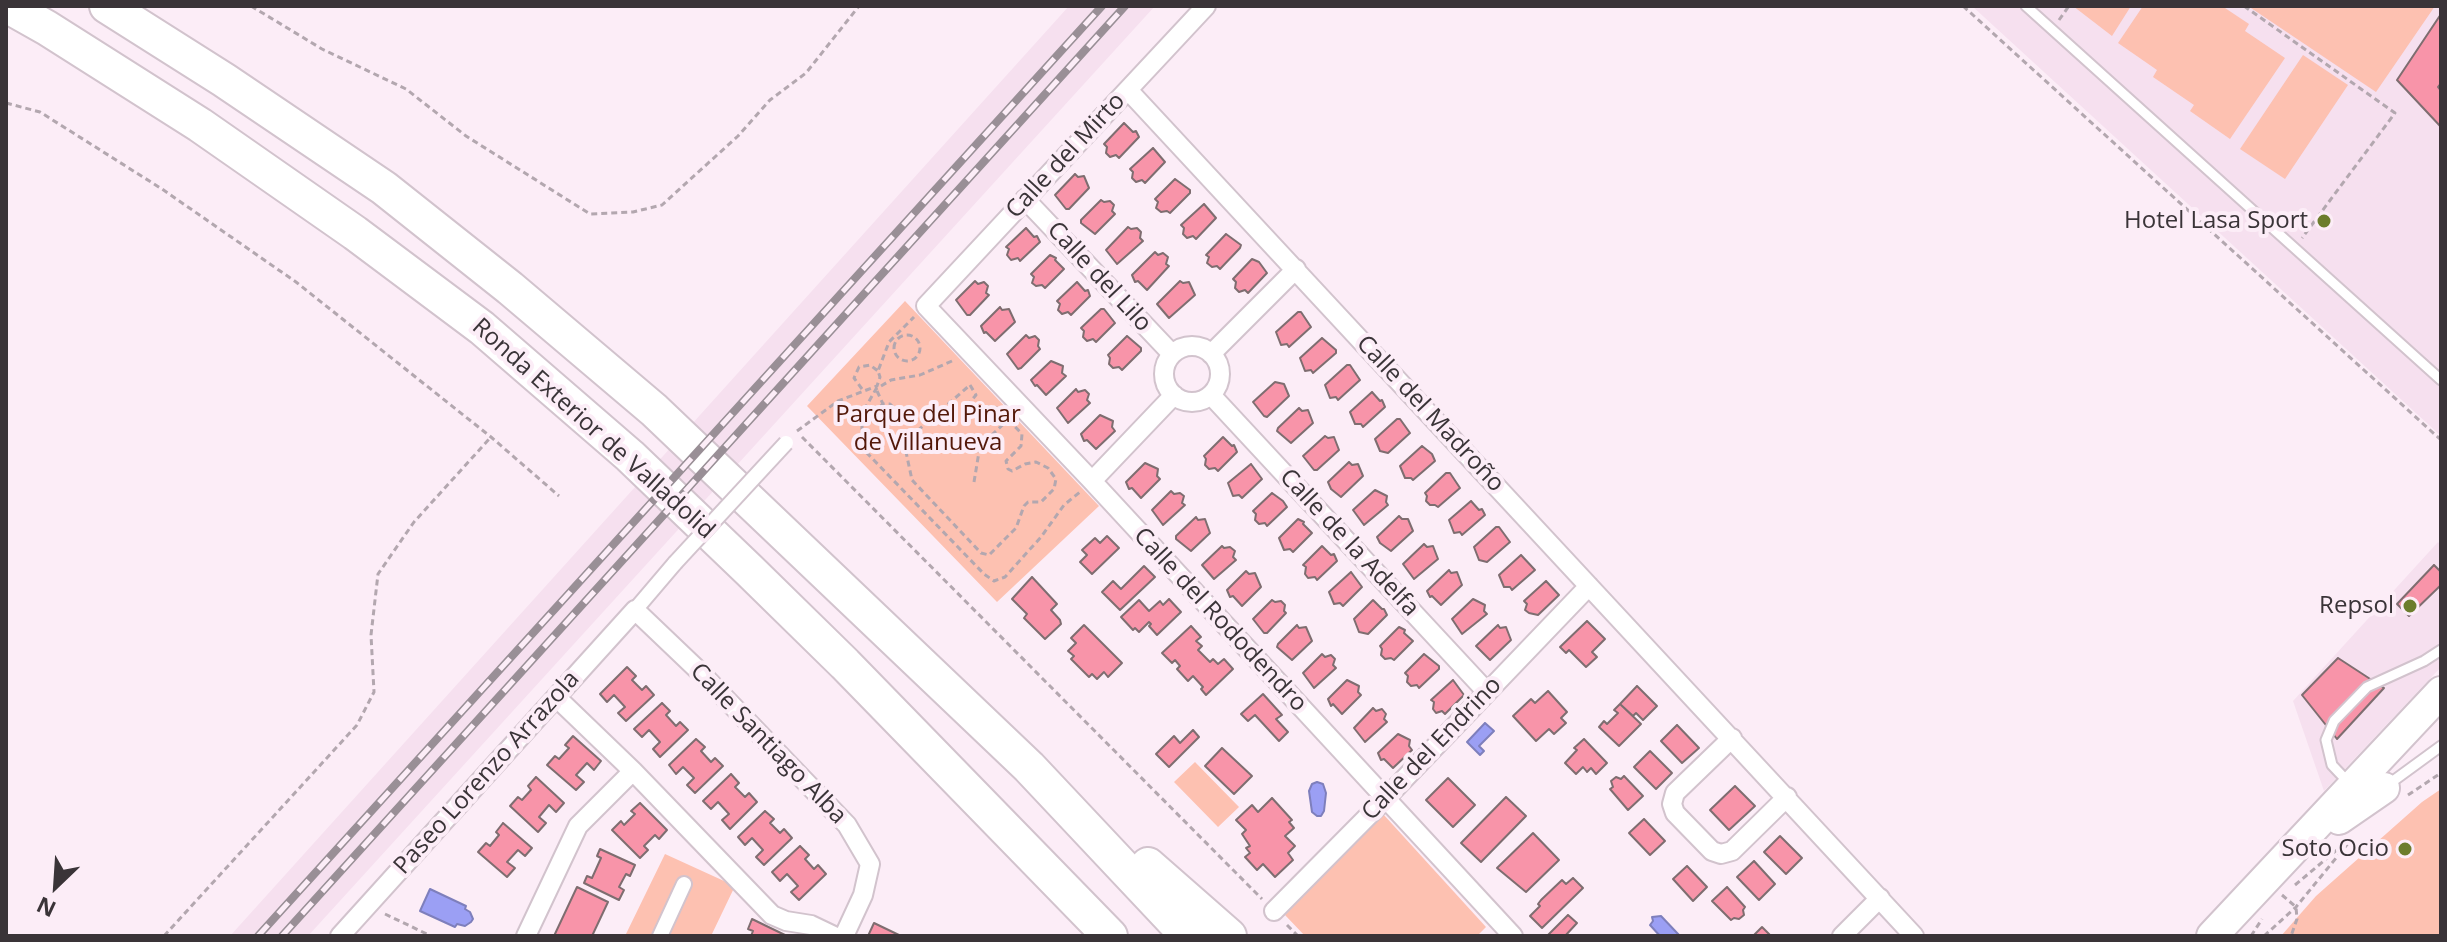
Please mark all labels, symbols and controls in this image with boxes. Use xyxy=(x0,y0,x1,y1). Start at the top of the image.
street label: Calle del Mirto xyxy=(1001,87,1131,225)
place label: Hotel Lasa Sport xyxy=(2124,207,2308,235)
marker: Hotel Lasa Sport xyxy=(2315,212,2333,230)
street label: Calle del Lilo xyxy=(1041,216,1157,338)
street label: Ronda Exterior de Valladolid xyxy=(466,313,720,545)
street label: Calle del Madroño xyxy=(1350,330,1510,498)
park label: Parque del Pinar de Villanueva xyxy=(835,401,1021,457)
street label: Calle de la Adelfa xyxy=(1273,463,1425,623)
street label: Calle del Rododendro xyxy=(1127,522,1313,718)
place label: Repsol xyxy=(2319,592,2394,620)
marker: Repsol xyxy=(2401,597,2419,615)
street label: Calle Santiago Alba xyxy=(684,658,852,830)
street label: Paseo Lorenzo Arrazola xyxy=(388,665,586,881)
street label: Calle del Endrino xyxy=(1356,671,1508,827)
place label: Soto Ocio xyxy=(2282,835,2389,863)
marker: Soto Ocio xyxy=(2396,840,2414,858)
north arrow xyxy=(16,846,96,926)
text: N xyxy=(31,890,60,925)

